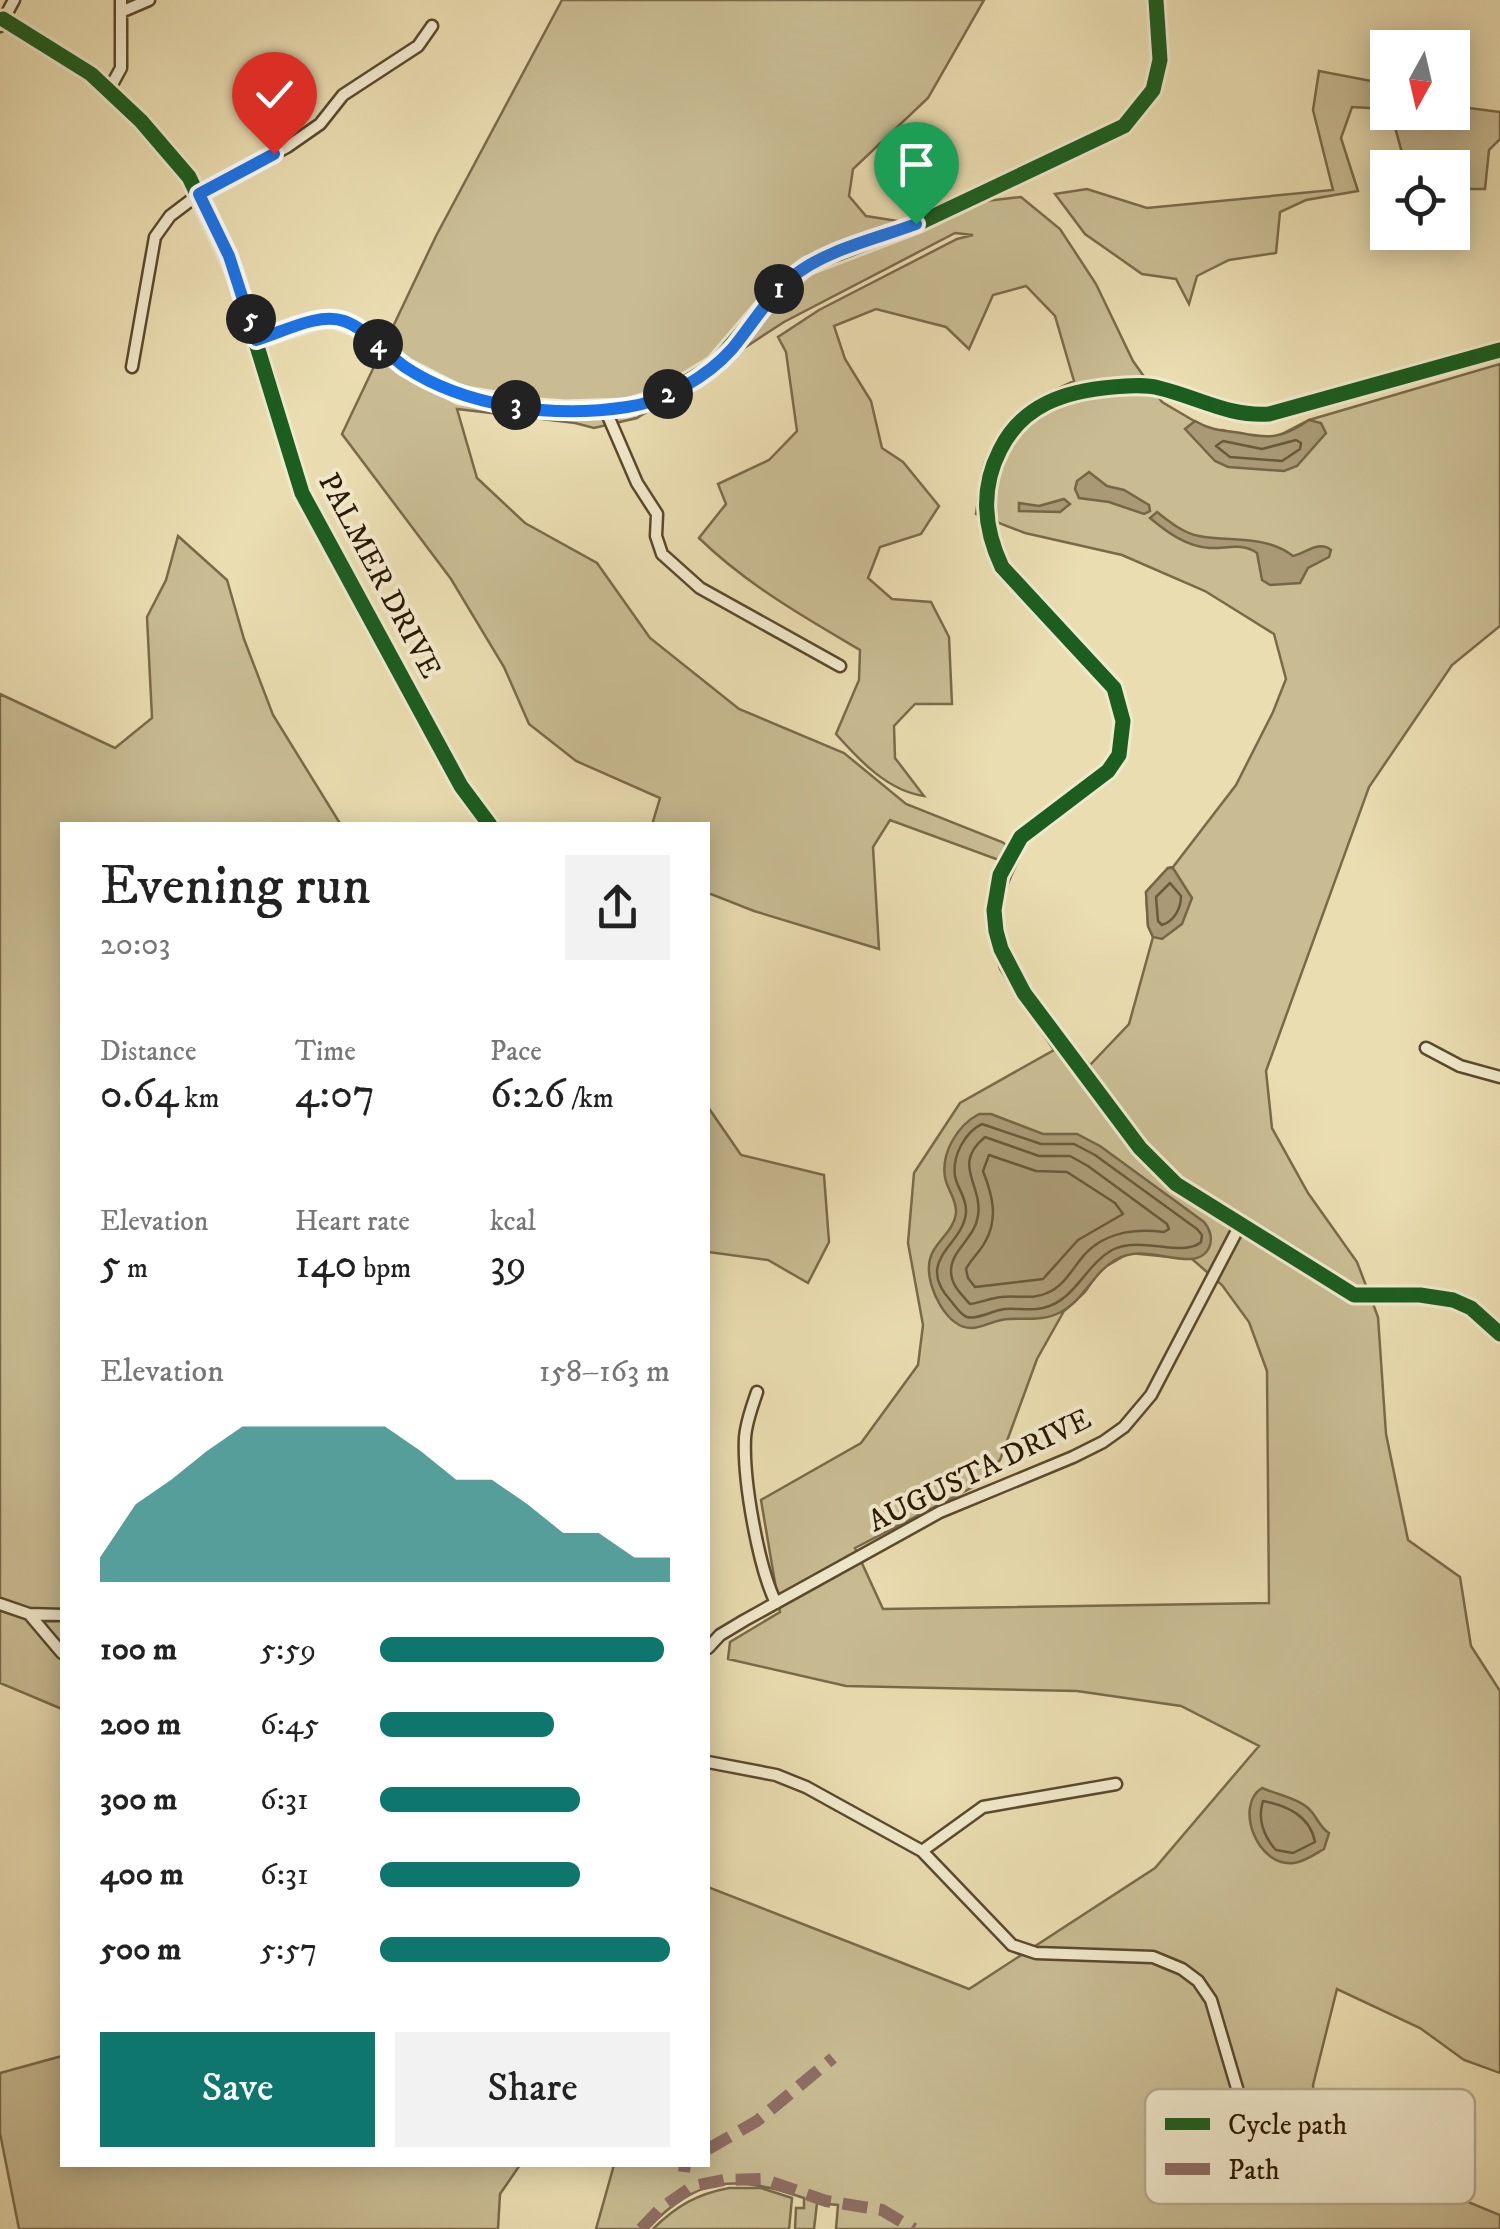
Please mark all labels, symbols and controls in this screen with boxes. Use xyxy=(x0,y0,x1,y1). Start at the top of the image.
north arrow xyxy=(1370,30,1470,130)
map controls xyxy=(1370,30,1470,250)
pin xyxy=(232,52,317,155)
icon: check xyxy=(247,67,302,122)
pin xyxy=(874,122,959,225)
icon: arrive xyxy=(889,137,944,192)
button: locate xyxy=(1370,150,1470,250)
pin: 1 xyxy=(754,264,804,314)
text: 1 xyxy=(774,271,784,306)
pin: 5 xyxy=(226,294,276,344)
text: 5 xyxy=(244,301,258,336)
pin: 4 xyxy=(353,319,403,369)
text: 4 xyxy=(370,326,386,361)
pin: 2 xyxy=(643,369,693,419)
text: 2 xyxy=(661,376,675,411)
pin: 3 xyxy=(491,380,541,430)
text: 3 xyxy=(511,387,521,422)
street label: PALMER DRIVE xyxy=(309,467,449,685)
text: Evening run xyxy=(100,853,371,922)
button: share xyxy=(565,855,670,960)
text: 20:03 xyxy=(100,925,170,965)
text: Distance xyxy=(100,1034,196,1069)
text: Time xyxy=(295,1034,356,1069)
text: Pace xyxy=(490,1034,542,1069)
text: 0.64 xyxy=(100,1069,179,1121)
text: 4:07 xyxy=(295,1069,375,1121)
text: 6:26 xyxy=(490,1069,565,1121)
text: km xyxy=(179,1081,220,1116)
text: /km xyxy=(565,1081,614,1116)
text: Elevation xyxy=(100,1204,208,1239)
text: Heart rate xyxy=(295,1204,410,1239)
text: kcal xyxy=(490,1204,536,1239)
text: 5 xyxy=(100,1239,121,1291)
text: 140 xyxy=(295,1239,357,1291)
text: 39 xyxy=(490,1239,527,1291)
text: m xyxy=(121,1251,148,1286)
text: bpm xyxy=(357,1251,411,1286)
text: Elevation xyxy=(100,1352,224,1392)
text: 158–163 m xyxy=(539,1352,670,1392)
street label: AUGUSTA DRIVE xyxy=(863,1401,1097,1541)
text: 100 m xyxy=(100,1630,177,1670)
text: 5:59 xyxy=(260,1630,316,1670)
text: 200 m xyxy=(100,1705,181,1745)
text: 6:45 xyxy=(260,1705,319,1745)
text: 300 m xyxy=(100,1780,177,1820)
text: 6:31 xyxy=(260,1780,309,1820)
text: 400 m xyxy=(100,1855,184,1895)
text: 6:31 xyxy=(260,1855,309,1895)
text: 500 m xyxy=(100,1930,181,1970)
text: 5:57 xyxy=(260,1930,317,1970)
button: Save xyxy=(100,2032,375,2147)
button: Share xyxy=(395,2032,670,2147)
legend xyxy=(1145,2089,1475,2204)
text: Cycle path xyxy=(1228,2108,1347,2143)
text: Path xyxy=(1228,2153,1280,2188)

